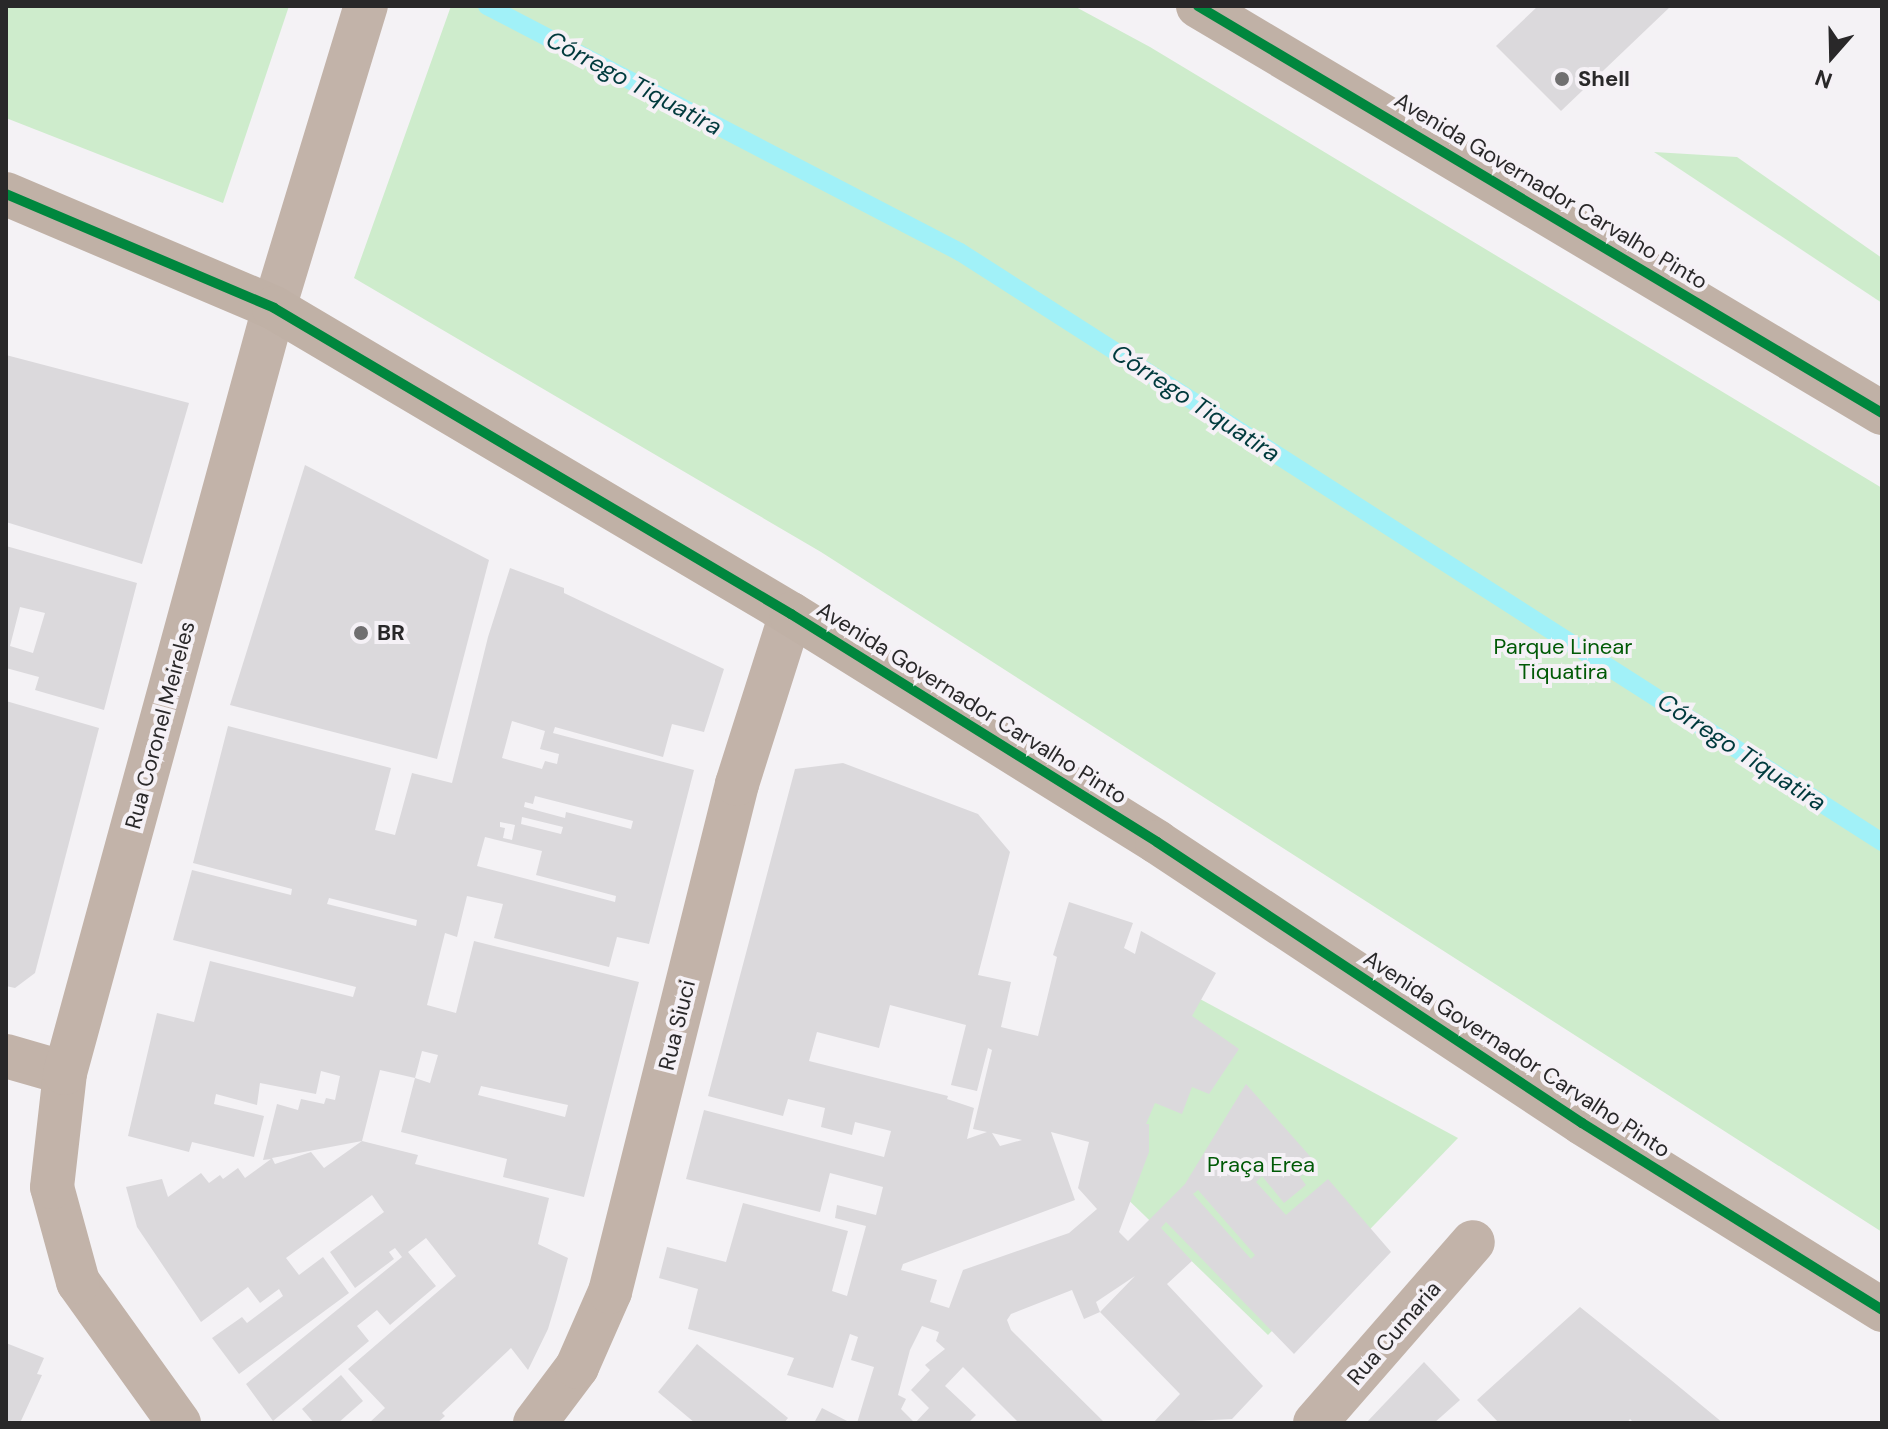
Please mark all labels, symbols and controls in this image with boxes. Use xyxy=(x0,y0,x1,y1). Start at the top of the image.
north arrow xyxy=(1792,16,1872,96)
water label: Córrego Tiquatira xyxy=(541,25,727,141)
text: N xyxy=(1811,63,1836,95)
place label: Shell xyxy=(1578,66,1630,92)
marker: Shell xyxy=(1553,70,1571,88)
street label: Avenida Governador Carvalho Pinto xyxy=(1390,87,1712,295)
water label: Córrego Tiquatira xyxy=(1106,338,1286,468)
street label: Avenida Governador Carvalho Pinto xyxy=(812,596,1132,810)
street label: Rua Coronel Meireles xyxy=(120,618,200,832)
place label: BR xyxy=(377,620,405,646)
marker: BR xyxy=(352,624,370,642)
park label: Parque Linear Tiquatira xyxy=(1494,633,1632,684)
water label: Córrego Tiquatira xyxy=(1652,687,1832,817)
street label: Avenida Governador Carvalho Pinto xyxy=(1359,945,1675,1163)
street label: Rua Siuci xyxy=(653,977,701,1073)
park label: Praça Erea xyxy=(1207,1152,1315,1178)
street label: Rua Cumaria xyxy=(1342,1276,1446,1390)

